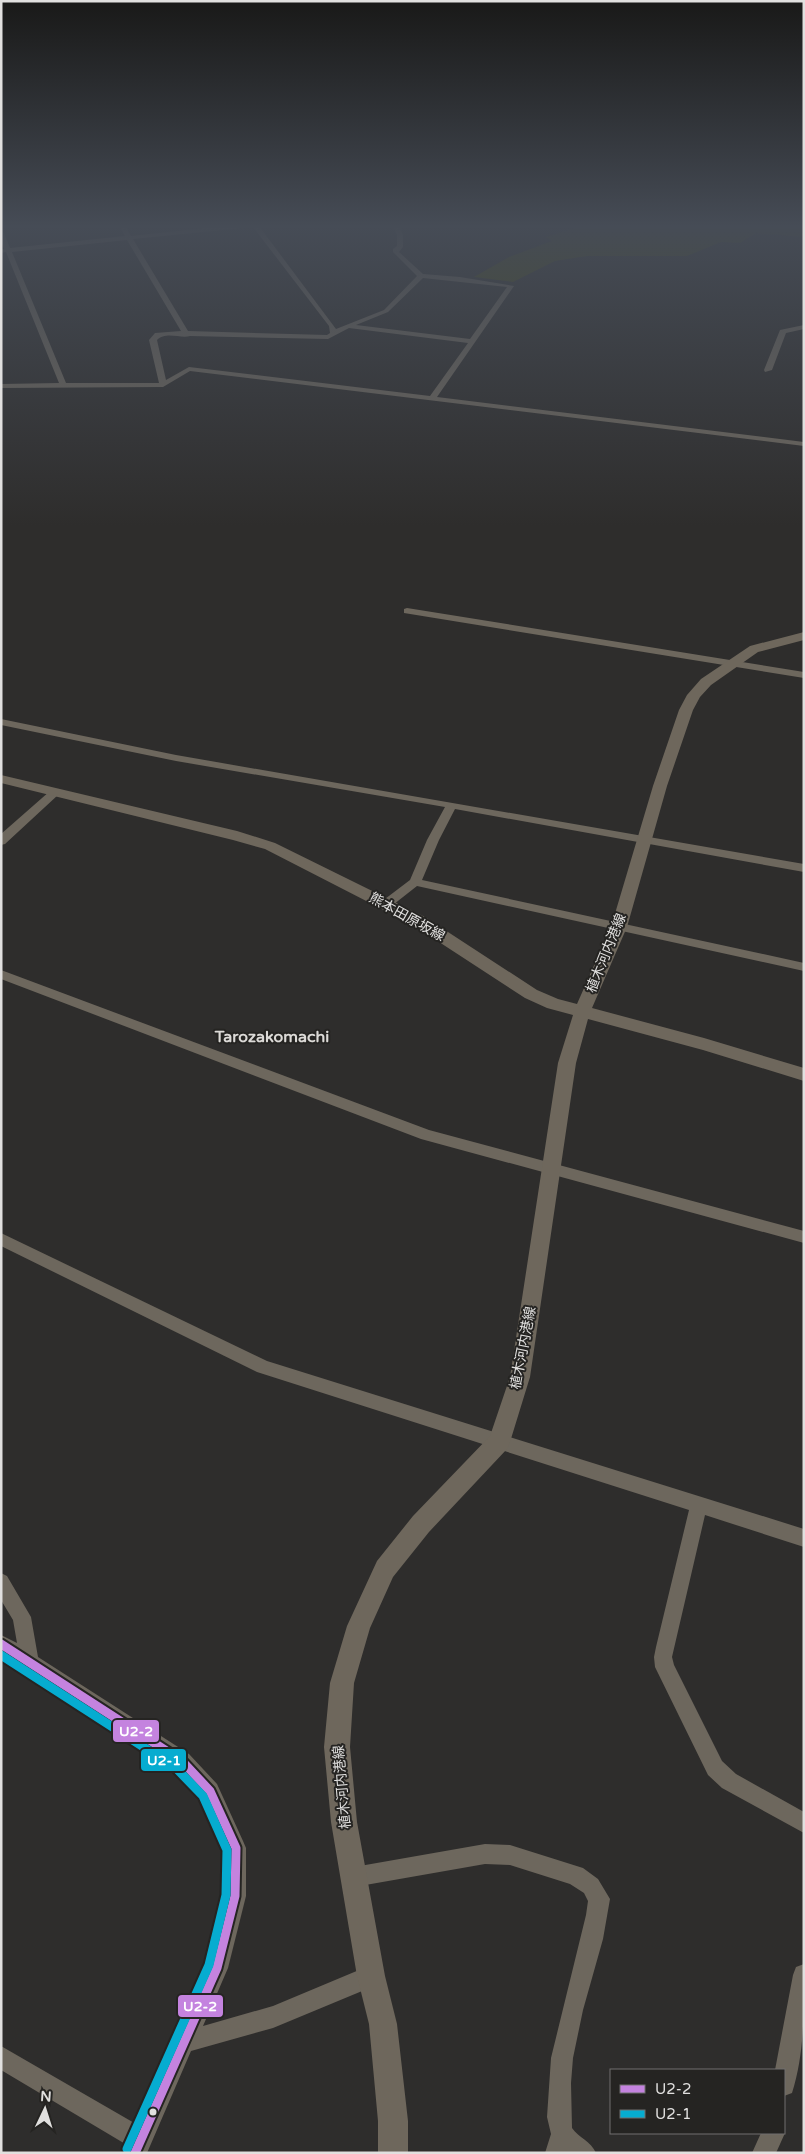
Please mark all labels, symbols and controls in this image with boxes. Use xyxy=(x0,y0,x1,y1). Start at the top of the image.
street label: 熊本田原坂線 xyxy=(366,889,448,945)
street label: 植木河内港線 xyxy=(582,911,630,995)
district label: Tarozakomachi xyxy=(214,1027,329,1047)
street label: 植木河内港線 xyxy=(507,1305,539,1391)
line badge: U2-2 xyxy=(112,1719,160,1743)
text: U2-2 xyxy=(119,1723,153,1740)
street label: 植木河内港線 xyxy=(330,1744,354,1830)
line badge: U2-1 xyxy=(140,1748,187,1772)
text: U2-1 xyxy=(147,1752,181,1769)
line badge: U2-2 xyxy=(177,1994,224,2018)
text: U2-2 xyxy=(183,1998,217,2015)
legend xyxy=(610,2069,785,2134)
text: U2-2 xyxy=(655,2080,691,2098)
north arrow xyxy=(20,2084,70,2134)
text: N xyxy=(40,2088,52,2105)
text: U2-1 xyxy=(655,2105,691,2123)
unlabelled marker xyxy=(148,2107,158,2117)

